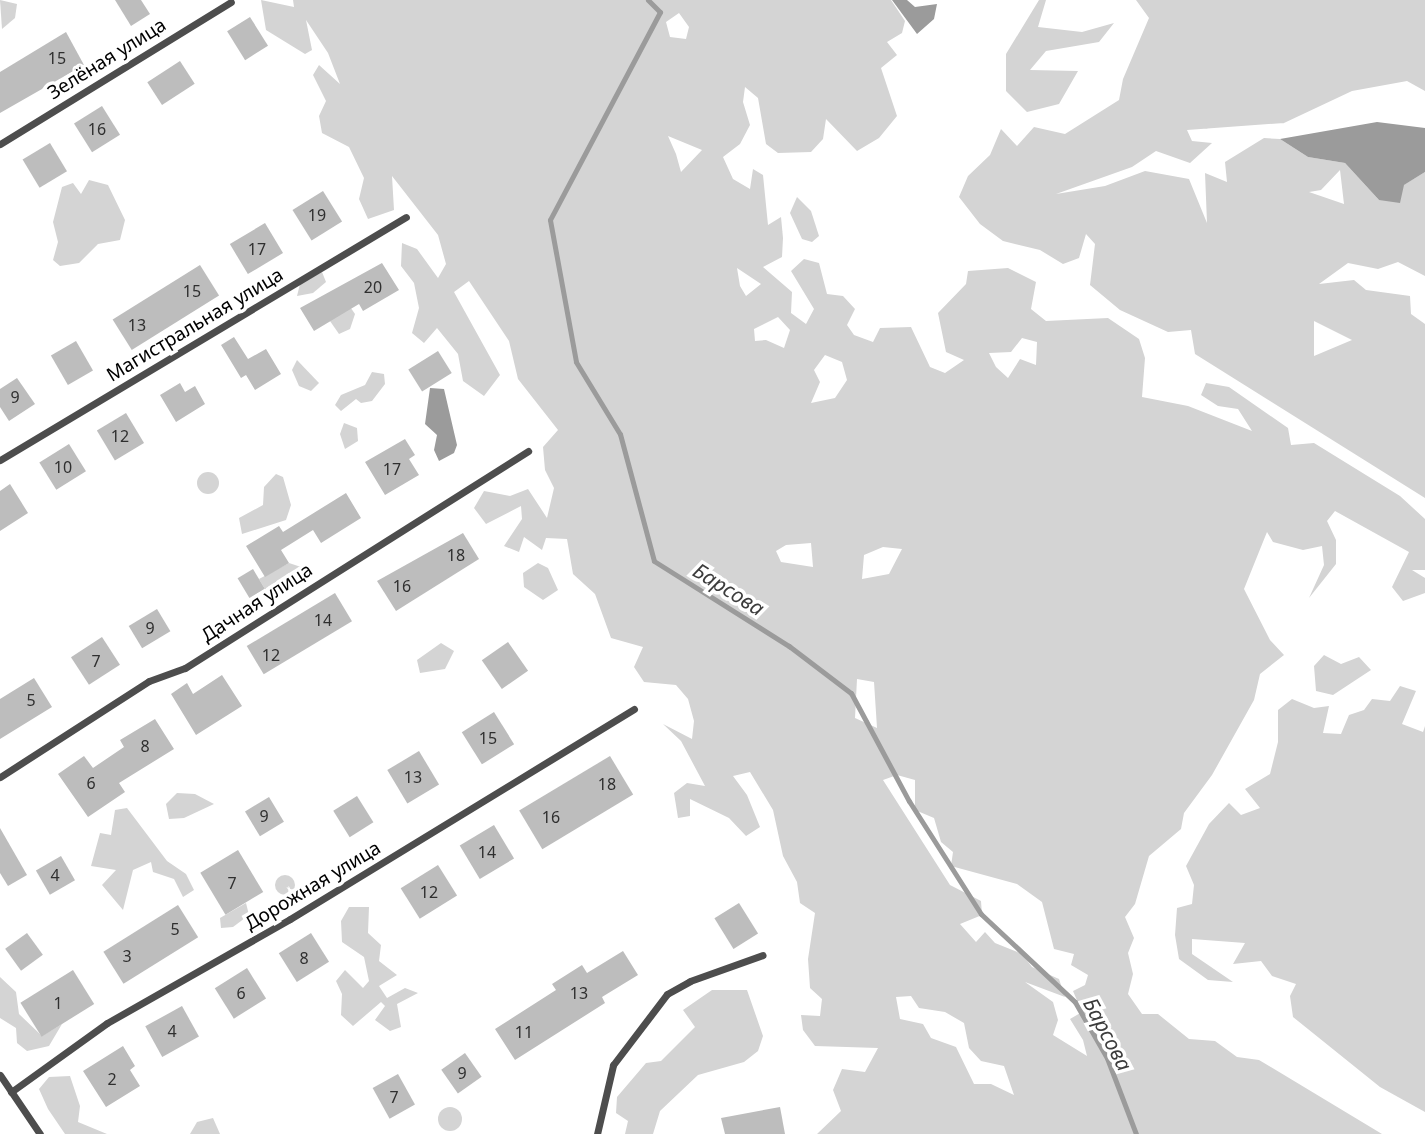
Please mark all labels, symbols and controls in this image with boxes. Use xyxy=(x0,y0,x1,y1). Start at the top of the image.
street label: Зелёная улица xyxy=(44,14,170,104)
house number: 15 xyxy=(48,48,66,68)
house number: 16 xyxy=(88,119,106,139)
house number: 19 xyxy=(308,205,326,225)
house number: 17 xyxy=(248,239,266,259)
street label: Магистральная улица xyxy=(103,263,287,387)
house number: 20 xyxy=(364,277,382,297)
house number: 15 xyxy=(183,281,201,301)
house number: 13 xyxy=(128,315,146,335)
house number: 9 xyxy=(10,387,20,407)
house number: 12 xyxy=(111,426,129,446)
house number: 10 xyxy=(54,457,72,477)
house number: 17 xyxy=(383,459,401,479)
house number: 18 xyxy=(447,545,465,565)
water label: Барсова xyxy=(689,557,769,621)
street label: Дачная улица xyxy=(197,559,317,647)
house number: 16 xyxy=(393,576,411,596)
house number: 14 xyxy=(314,610,332,630)
house number: 9 xyxy=(145,618,155,638)
house number: 12 xyxy=(262,645,280,665)
house number: 7 xyxy=(91,651,101,671)
house number: 5 xyxy=(26,690,36,710)
house number: 15 xyxy=(479,728,497,748)
house number: 8 xyxy=(140,736,150,756)
house number: 13 xyxy=(404,767,422,787)
house number: 6 xyxy=(86,773,96,793)
house number: 18 xyxy=(598,774,616,794)
house number: 9 xyxy=(259,806,269,826)
house number: 16 xyxy=(542,807,560,827)
street label: Дорожная улица xyxy=(241,837,385,935)
house number: 14 xyxy=(478,842,496,862)
house number: 4 xyxy=(50,865,60,885)
house number: 7 xyxy=(227,873,237,893)
house number: 12 xyxy=(420,882,438,902)
house number: 5 xyxy=(170,919,180,939)
house number: 3 xyxy=(122,946,132,966)
house number: 8 xyxy=(299,948,309,968)
house number: 6 xyxy=(236,983,246,1003)
house number: 13 xyxy=(570,983,588,1003)
house number: 1 xyxy=(53,993,63,1013)
water label: Барсова xyxy=(1078,993,1138,1075)
house number: 4 xyxy=(167,1021,177,1041)
house number: 11 xyxy=(515,1022,533,1042)
house number: 9 xyxy=(457,1063,467,1083)
house number: 2 xyxy=(107,1069,117,1089)
house number: 7 xyxy=(389,1087,399,1107)

